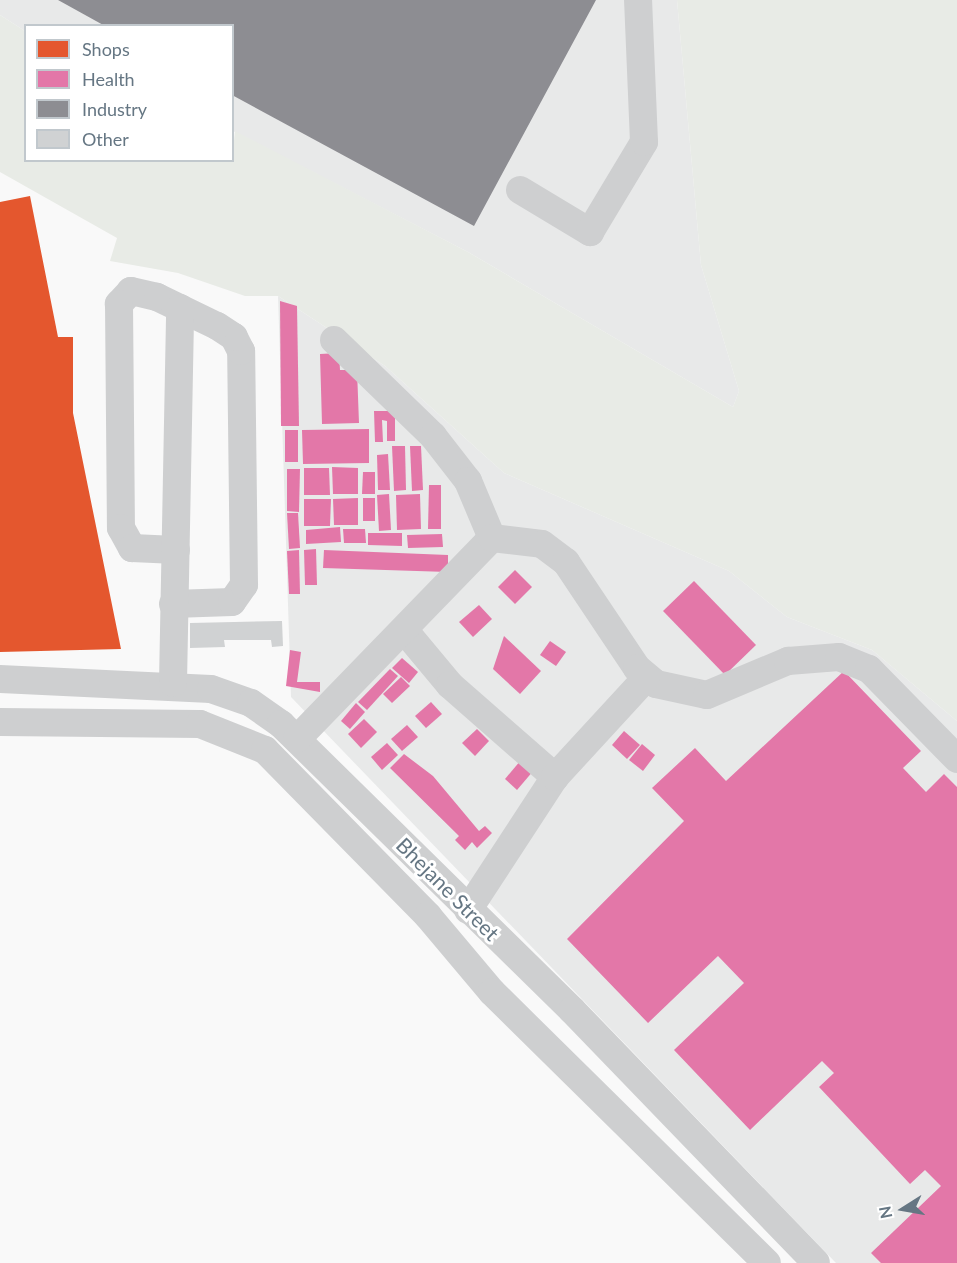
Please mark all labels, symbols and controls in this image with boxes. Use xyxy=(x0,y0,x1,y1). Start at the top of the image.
legend xyxy=(24,24,234,162)
text: Shops xyxy=(82,38,130,60)
text: Health xyxy=(82,68,135,90)
text: Industry xyxy=(82,98,147,120)
text: Other xyxy=(82,128,129,150)
street label: Bhejane Street xyxy=(391,832,505,946)
north arrow xyxy=(873,1179,933,1239)
text: N xyxy=(874,1205,895,1220)

